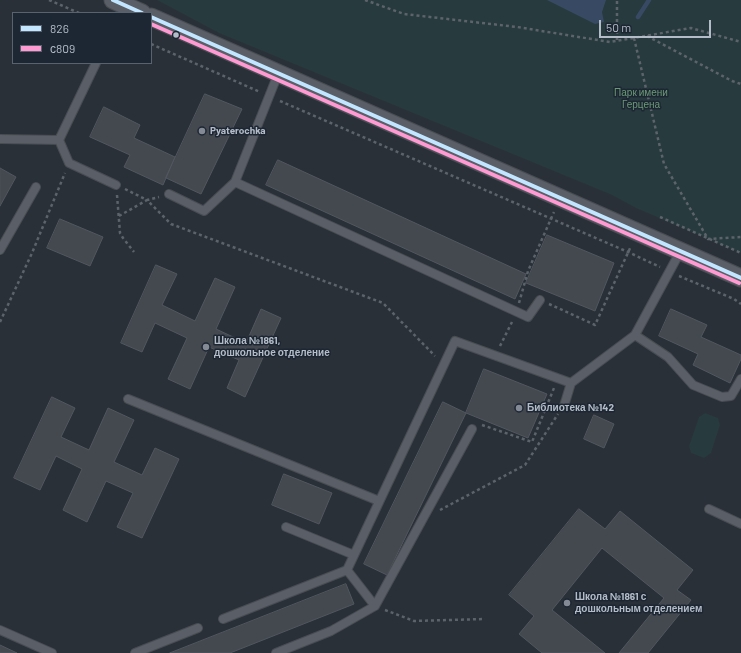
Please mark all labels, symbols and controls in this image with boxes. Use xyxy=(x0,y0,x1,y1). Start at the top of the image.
legend xyxy=(12,12,152,64)
scale bar xyxy=(601,12,713,38)
text: 50 m xyxy=(606,20,631,34)
text: 826 xyxy=(50,21,69,35)
unlabelled marker xyxy=(171,30,181,40)
text: с809 xyxy=(50,41,75,55)
park label: Парк имени Герцена xyxy=(614,87,668,110)
place label: Pyaterochka xyxy=(210,125,266,137)
marker: Pyaterochka xyxy=(197,126,207,136)
place label: Школа №1861, дошкольное отделение xyxy=(214,335,330,358)
marker: Школа №1861, дошкольное отделение xyxy=(201,342,211,352)
place label: Библиотека №142 xyxy=(527,402,614,414)
marker: Библиотека №142 xyxy=(514,403,524,413)
place label: Школа №1861 с дошкольным отделением xyxy=(575,591,702,614)
marker: Школа №1861 с дошкольным отделением xyxy=(562,598,572,608)

